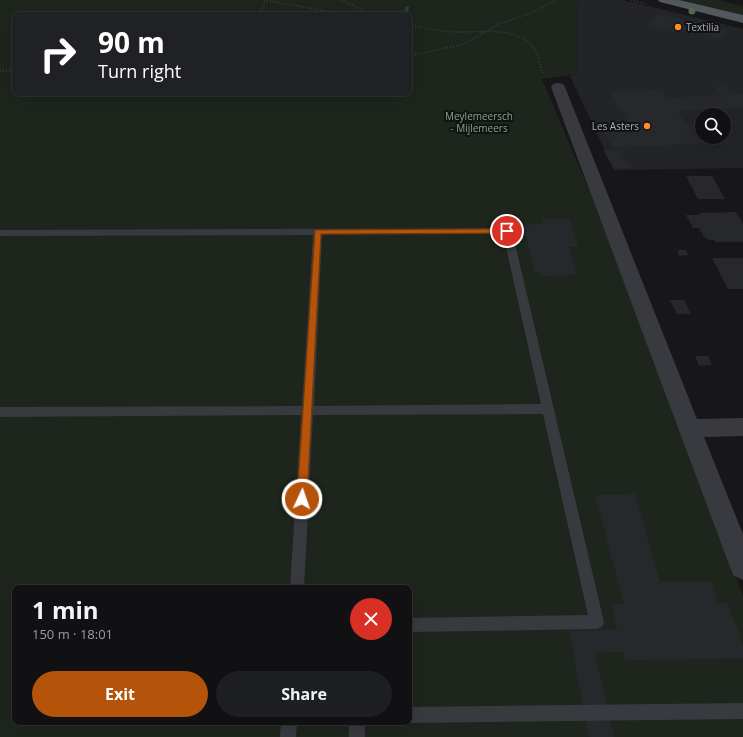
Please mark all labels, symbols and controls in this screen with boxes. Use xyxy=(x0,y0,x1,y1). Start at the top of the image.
place label: Textilia xyxy=(686,20,719,34)
marker: Textilia xyxy=(673,22,683,32)
text: 90 m xyxy=(98,23,165,61)
icon: right xyxy=(32,28,84,80)
text: Turn right xyxy=(98,59,181,83)
map controls xyxy=(695,108,731,144)
button: search xyxy=(695,108,731,144)
park label: Meylemeersch - Mijlemeers xyxy=(445,109,513,135)
place label: Les Asters xyxy=(592,119,639,133)
marker: Les Asters xyxy=(642,121,652,131)
pin xyxy=(490,214,524,248)
icon: arrive xyxy=(496,220,518,242)
position arrow xyxy=(281,478,323,520)
text: 1 min xyxy=(32,593,99,626)
button: close xyxy=(350,598,392,640)
text: 150 m · 18:01 xyxy=(32,625,113,643)
button: Exit xyxy=(32,671,208,717)
button: Share xyxy=(216,671,392,717)

